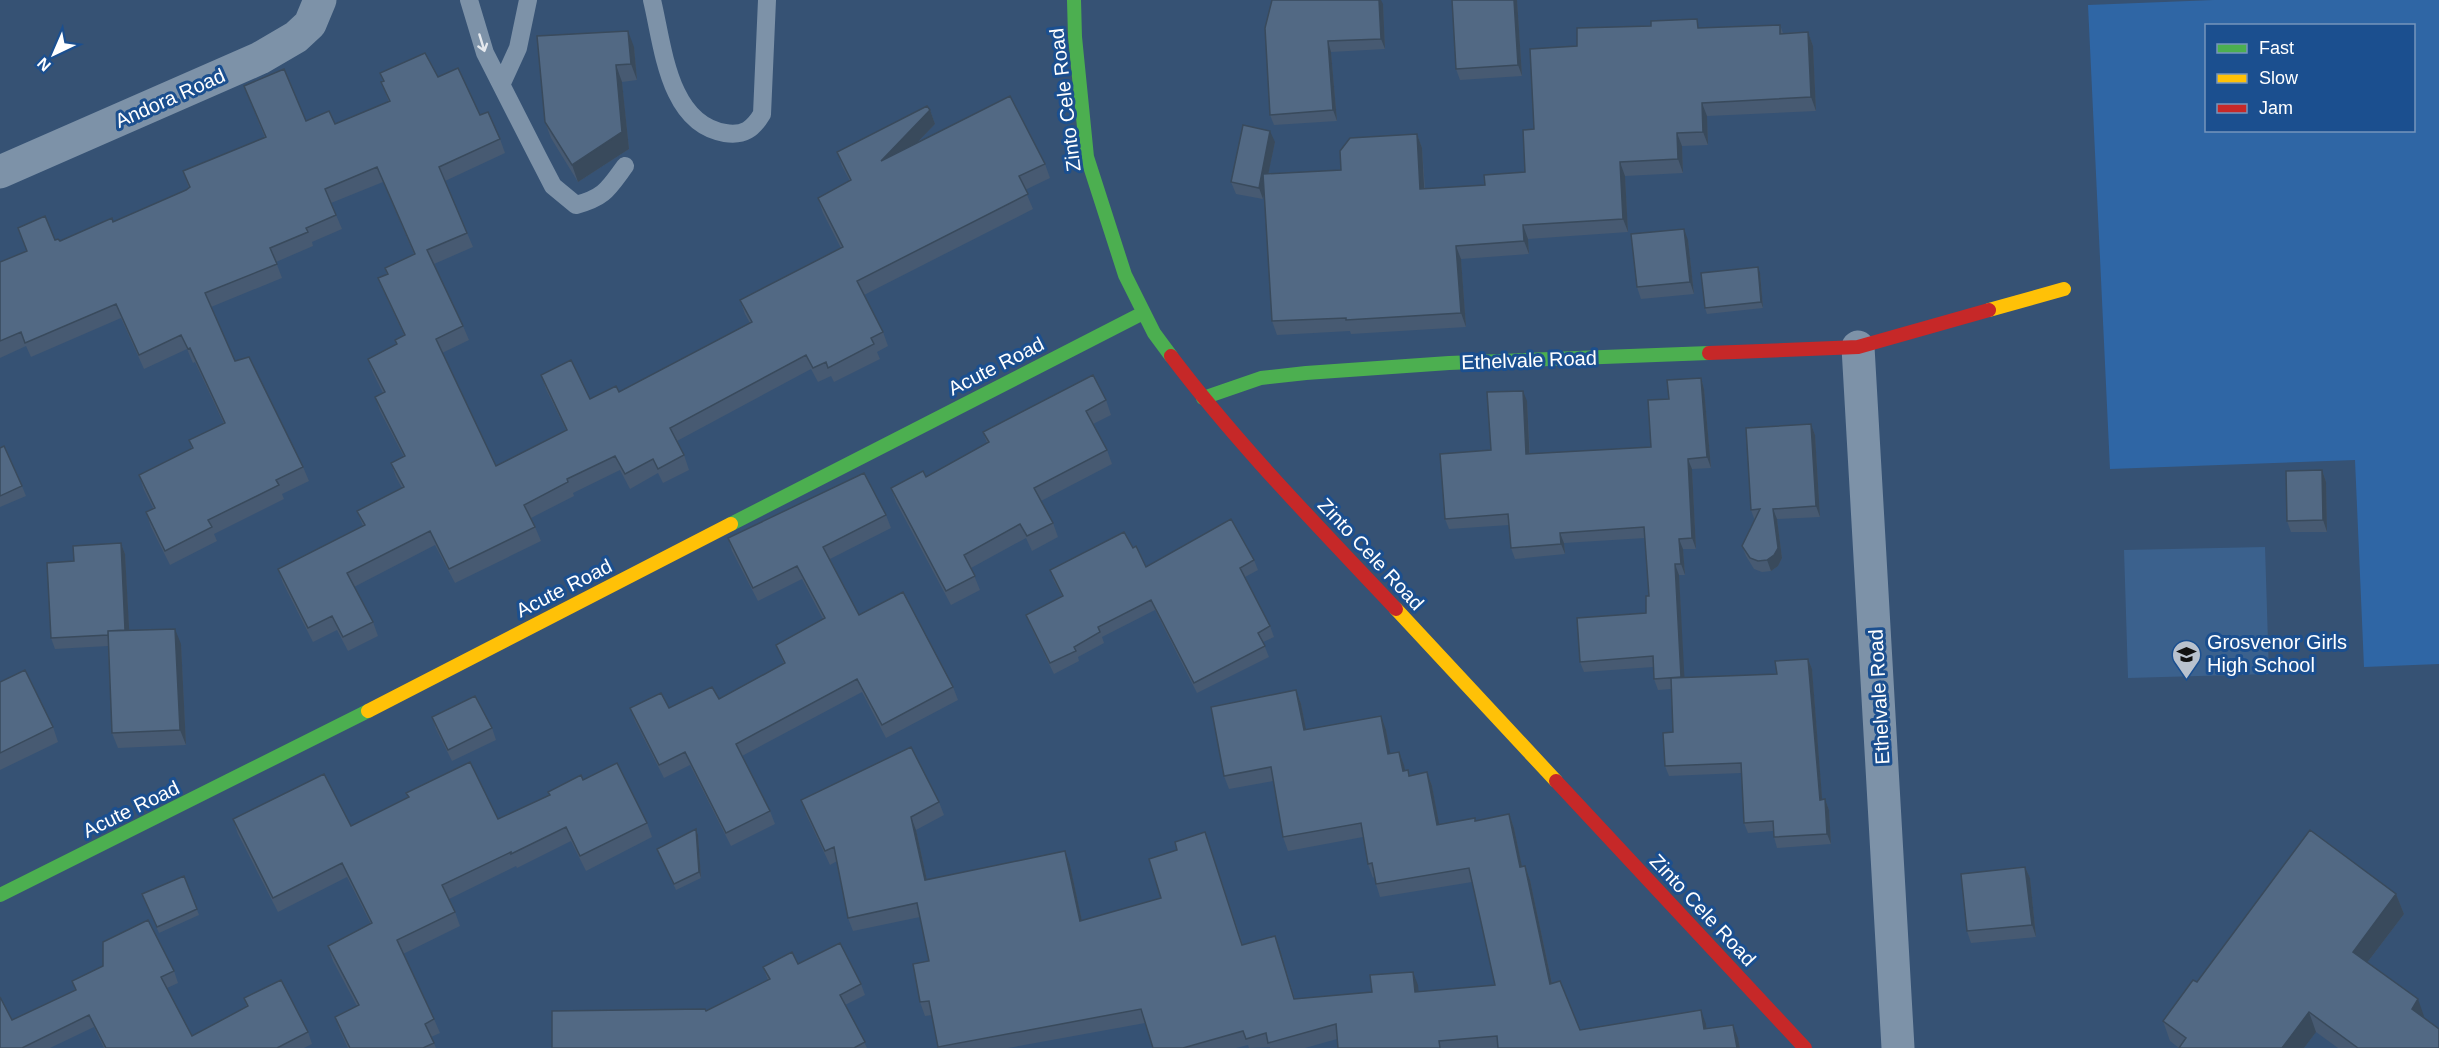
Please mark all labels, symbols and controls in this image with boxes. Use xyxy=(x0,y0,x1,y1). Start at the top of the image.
north arrow xyxy=(24,24,84,84)
legend xyxy=(2205,24,2415,132)
street label: Zinto Cele Road xyxy=(1045,27,1085,173)
one-way arrow xyxy=(477,33,488,52)
text: Fast xyxy=(2259,38,2294,58)
text: N xyxy=(34,54,54,75)
street label: Andora Road xyxy=(112,64,228,132)
text: Slow xyxy=(2259,68,2299,88)
text: Jam xyxy=(2259,98,2293,118)
street label: Acute Road xyxy=(944,332,1048,400)
street label: Ethelvale Road xyxy=(1461,347,1597,373)
street label: Zinto Cele Road xyxy=(1314,494,1428,614)
street label: Acute Road xyxy=(512,554,616,622)
street label: Ethelvale Road xyxy=(1864,629,1894,765)
place label: Grosvenor Girls High School xyxy=(2207,631,2347,676)
school or university icon: Grosvenor Girls High School xyxy=(2170,638,2202,680)
street label: Acute Road xyxy=(79,776,183,842)
street label: Zinto Cele Road xyxy=(1646,850,1760,970)

